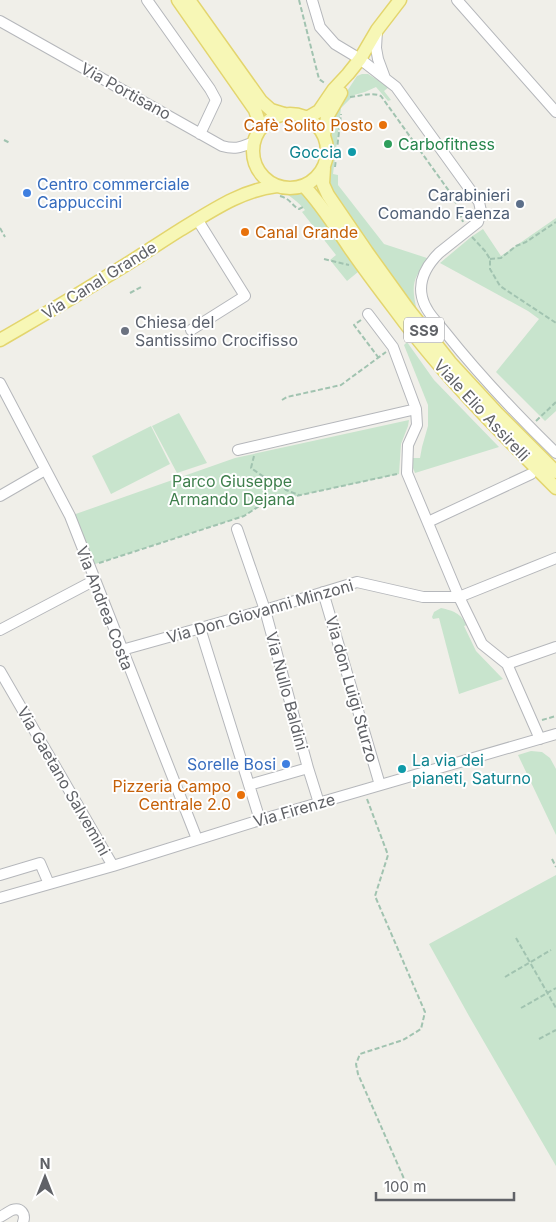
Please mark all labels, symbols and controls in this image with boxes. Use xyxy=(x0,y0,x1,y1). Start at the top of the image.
street label: Via Portisano xyxy=(77,58,175,124)
place label: Cafè Solito Posto xyxy=(243,115,373,135)
marker: Cafè Solito Posto xyxy=(377,119,389,131)
place label: Carbofitness xyxy=(398,134,495,154)
marker: Carbofitness xyxy=(382,138,394,150)
place label: Goccia xyxy=(289,142,342,162)
marker: Goccia xyxy=(346,146,358,158)
place label: Centro commerciale Cappuccini xyxy=(37,174,190,212)
place label: Carabinieri Comando Faenza xyxy=(378,185,510,223)
marker: Centro commerciale Cappuccini xyxy=(21,187,33,199)
marker: Carabinieri Comando Faenza xyxy=(514,198,526,210)
place label: Canal Grande xyxy=(255,222,358,242)
marker: Canal Grande xyxy=(239,226,251,238)
street label: Via Canal Grande xyxy=(38,237,160,323)
place label: Chiesa del Santissimo Crocifisso xyxy=(135,312,298,350)
road number: SS9 xyxy=(404,318,444,342)
marker: Chiesa del Santissimo Crocifisso xyxy=(119,325,131,337)
street label: Viale Elio Assirelli xyxy=(430,355,534,465)
park label: Parco Giuseppe Armando Dejana xyxy=(169,471,295,509)
street label: Via Andrea Costa xyxy=(72,543,138,673)
street label: Via Don Giovanni Minzoni xyxy=(164,575,356,647)
street label: Via don Luigi Sturzo xyxy=(322,613,382,765)
street label: Via Nullo Baldini xyxy=(262,629,312,753)
street label: Via Gaetano Salvemini xyxy=(13,703,115,859)
place label: La via dei pianeti, Saturno xyxy=(412,750,531,788)
place label: Sorelle Bosi xyxy=(187,754,276,774)
marker: Sorelle Bosi xyxy=(280,758,292,770)
marker: La via dei pianeti, Saturno xyxy=(396,763,408,775)
place label: Pizzeria Campo Centrale 2.0 xyxy=(112,776,231,814)
marker: Pizzeria Campo Centrale 2.0 xyxy=(235,789,247,801)
street label: Via Firenze xyxy=(251,789,337,831)
north arrow xyxy=(20,1152,70,1202)
text: N xyxy=(40,1155,50,1172)
scale bar xyxy=(376,1170,514,1202)
text: 100 m xyxy=(384,1177,426,1196)

